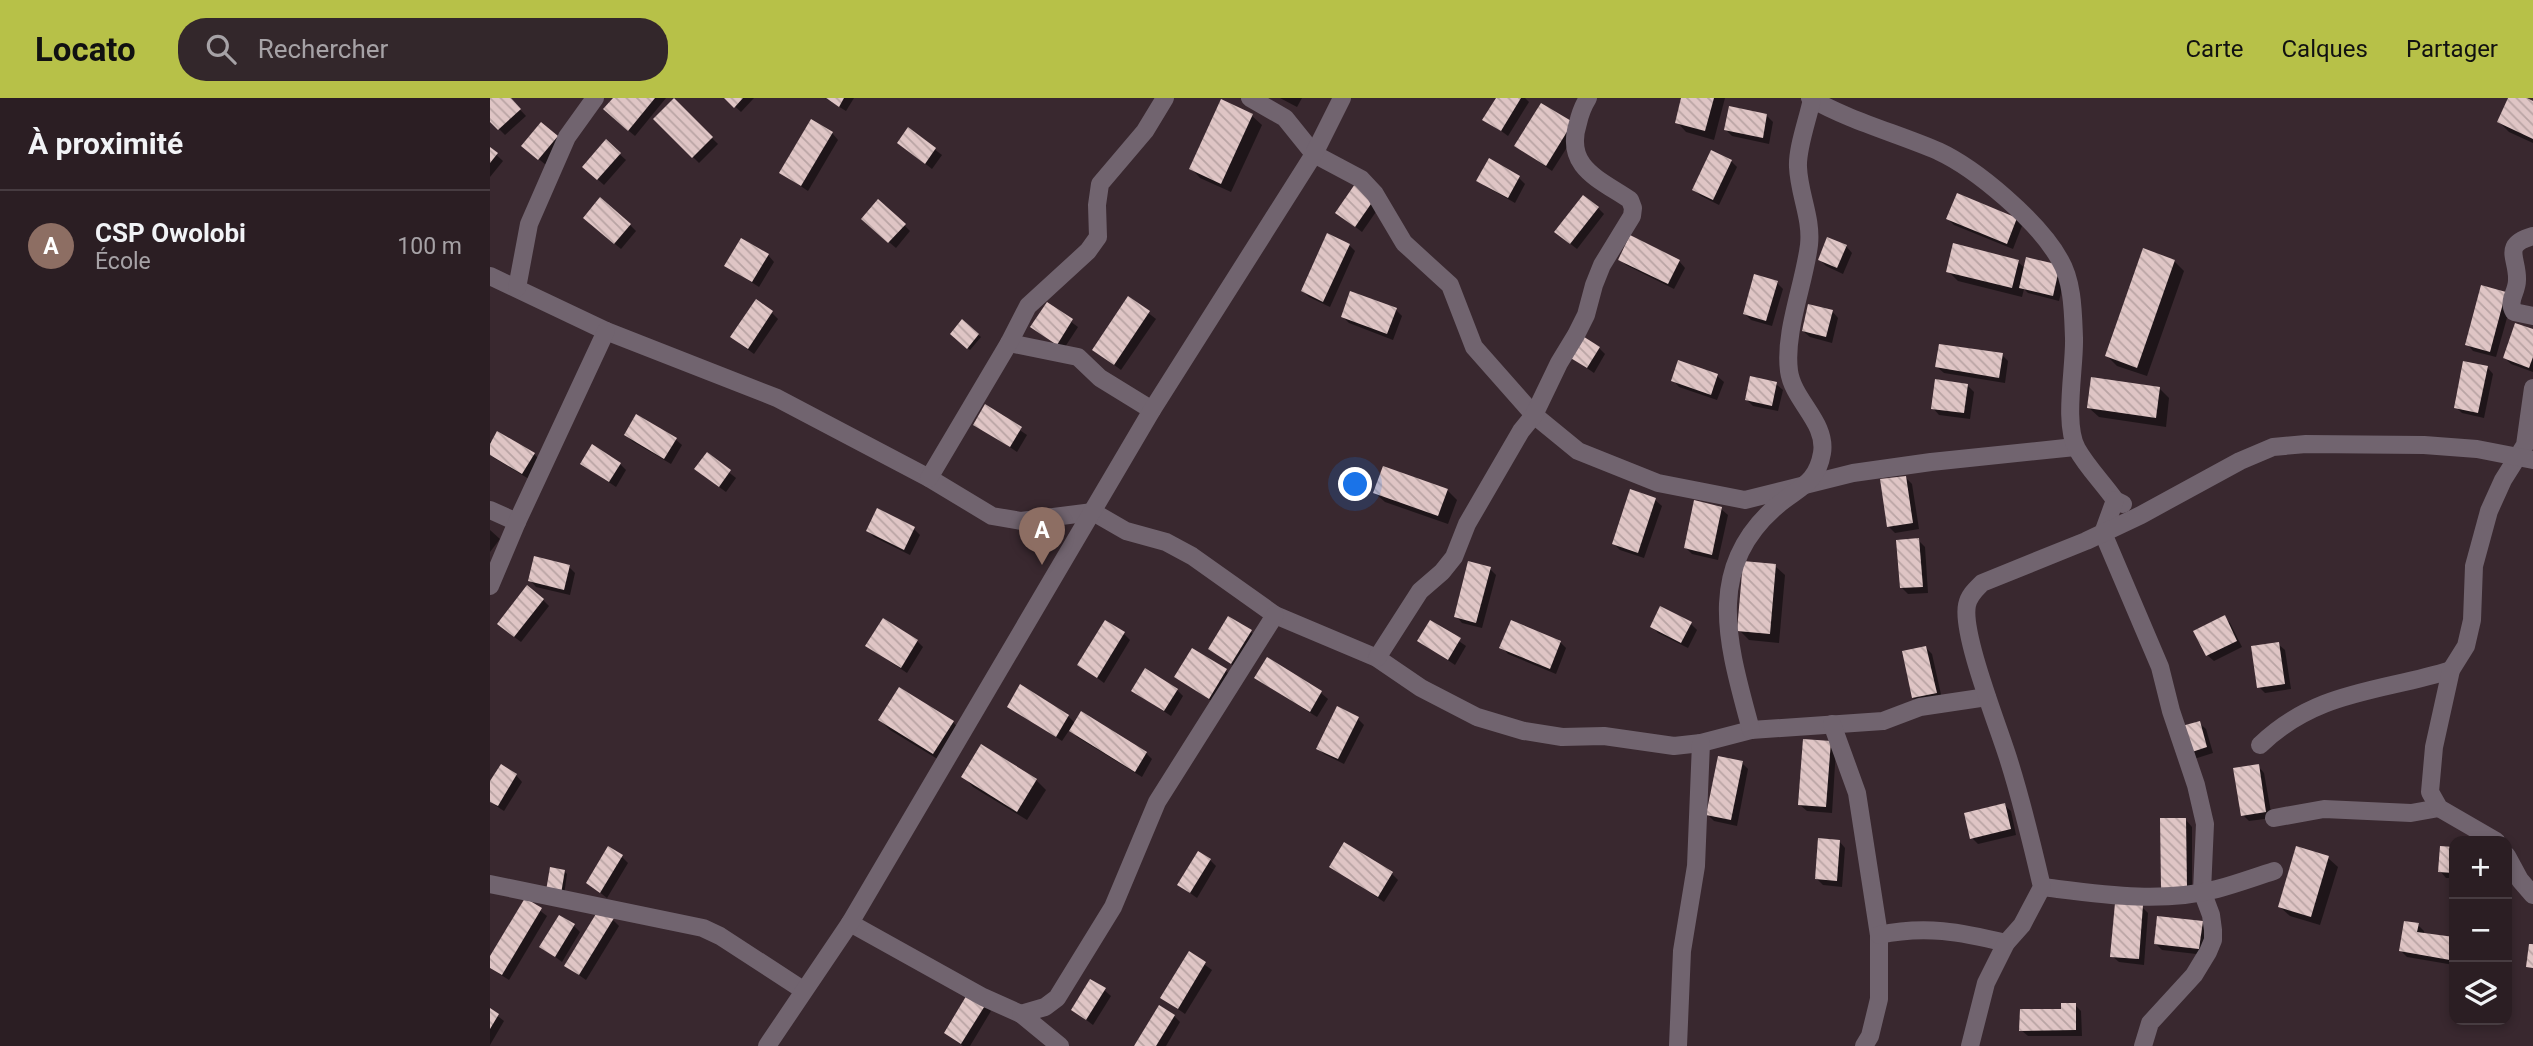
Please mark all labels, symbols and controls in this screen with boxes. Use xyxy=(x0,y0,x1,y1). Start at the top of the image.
search box xyxy=(178,18,668,81)
text: Locato xyxy=(35,30,136,69)
icon: search xyxy=(202,30,240,68)
text: Rechercher xyxy=(258,34,388,64)
text: Carte xyxy=(2185,35,2243,63)
text: Calques xyxy=(2281,35,2368,63)
text: Partager xyxy=(2406,35,2498,63)
text: À proximité xyxy=(28,126,183,161)
text: CSP Owolobi xyxy=(95,218,246,248)
text: A xyxy=(43,233,59,260)
text: 100 m xyxy=(397,233,462,260)
text: École xyxy=(95,248,151,275)
your location xyxy=(1338,467,1372,501)
pin: A xyxy=(1019,507,1065,565)
map controls xyxy=(2449,836,2512,1025)
button: + xyxy=(2449,836,2512,899)
button: − xyxy=(2449,899,2512,962)
button: layers xyxy=(2449,962,2512,1025)

